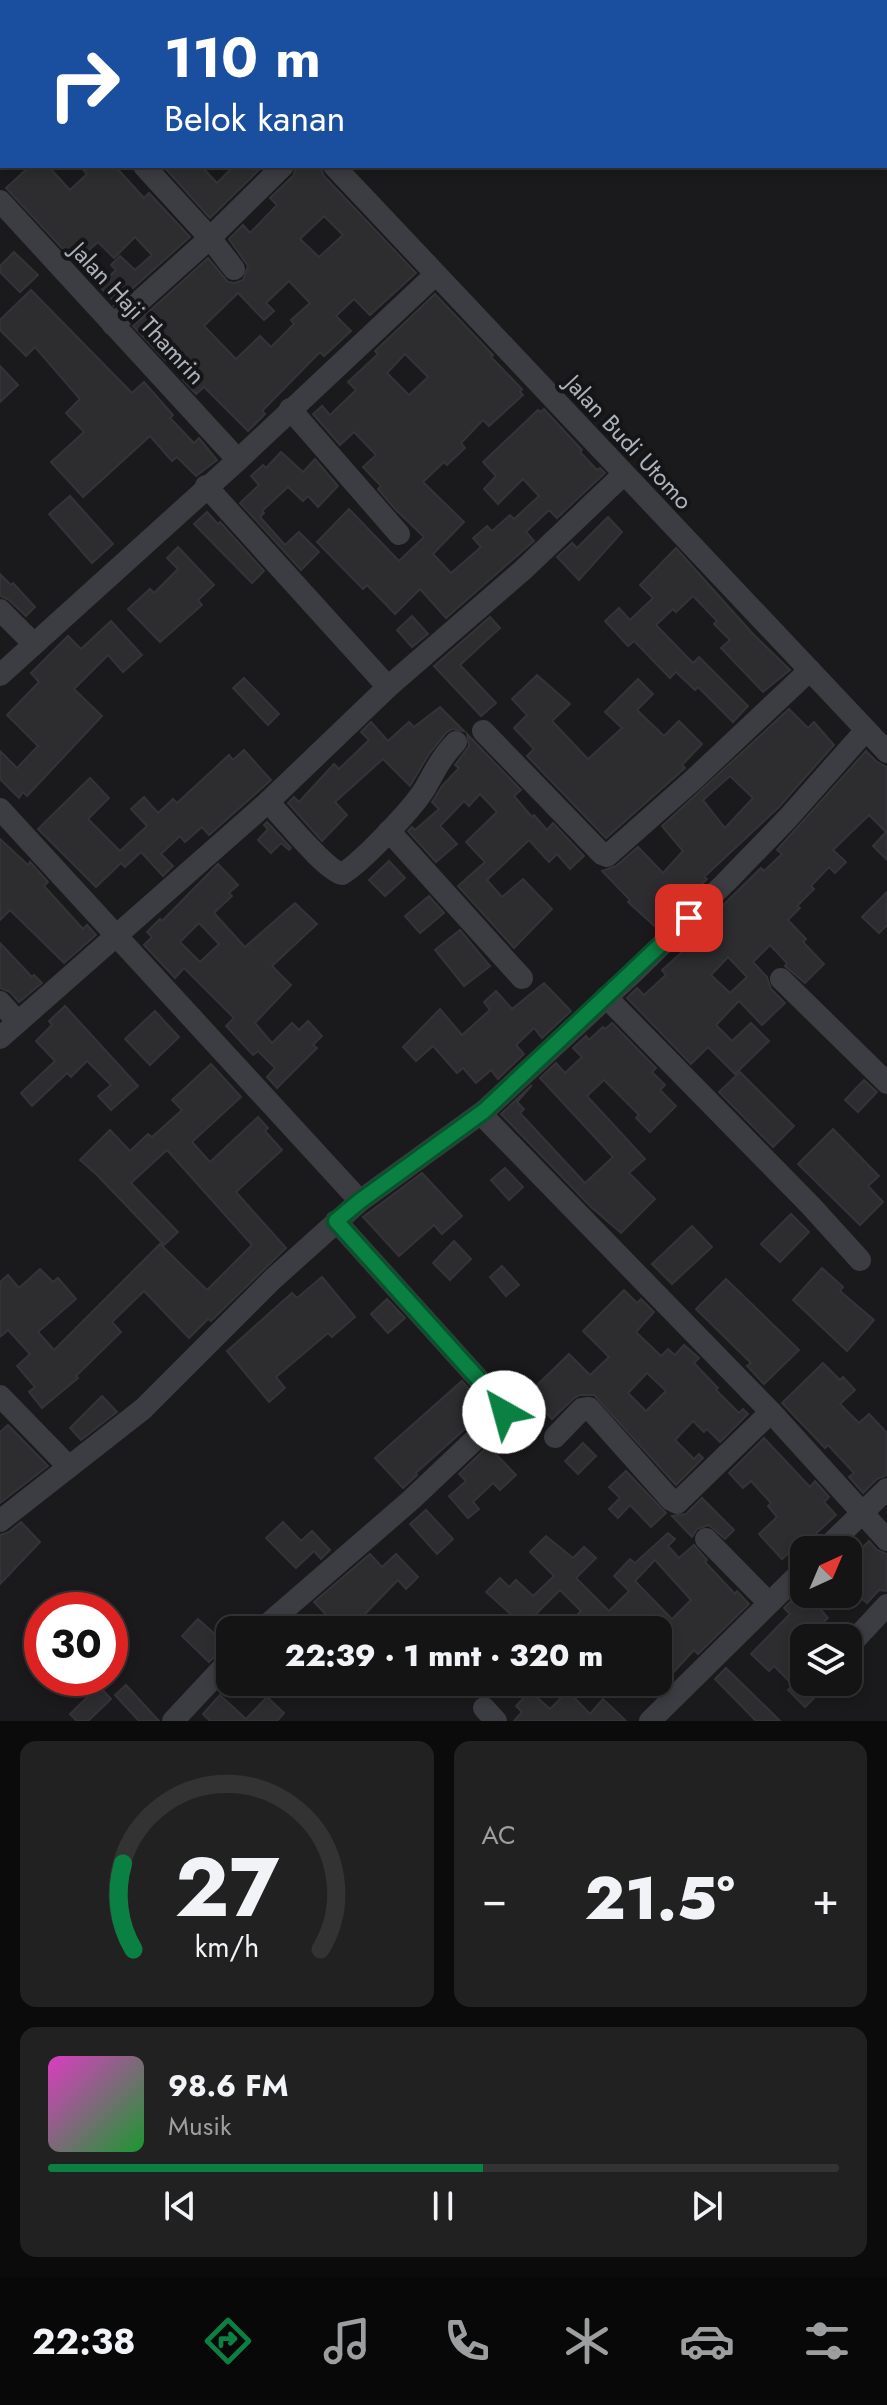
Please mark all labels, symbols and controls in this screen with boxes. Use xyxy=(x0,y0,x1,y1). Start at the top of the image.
text: 110 m xyxy=(164,17,321,98)
icon: right xyxy=(32,32,136,136)
text: Belok kanan xyxy=(164,92,345,144)
street label: Jalan Haji Thamrin xyxy=(61,232,213,392)
street label: Jalan Budi Utomo xyxy=(555,365,701,517)
pin xyxy=(655,884,723,952)
icon: arrive xyxy=(667,896,711,940)
position arrow xyxy=(462,1370,546,1454)
north arrow xyxy=(790,1536,862,1608)
map controls xyxy=(790,1536,862,1696)
speed limit sign: 30 xyxy=(24,1592,128,1696)
button: layers xyxy=(790,1624,862,1696)
text: 22:39 · 1 mnt · 320 m xyxy=(285,1634,603,1677)
text: AC xyxy=(482,1816,516,1854)
text: 27 xyxy=(174,1827,279,1947)
text: 21.5° xyxy=(584,1855,735,1942)
text: − xyxy=(482,1867,507,1931)
text: + xyxy=(812,1867,839,1931)
text: km/h xyxy=(194,1926,259,1968)
text: 98.6 FM xyxy=(168,2064,288,2107)
text: Musik xyxy=(168,2107,231,2145)
icon: previous xyxy=(158,2184,202,2228)
icon: pause xyxy=(421,2184,465,2228)
icon: next xyxy=(685,2184,729,2228)
icon: directions xyxy=(200,2313,256,2369)
icon: music xyxy=(319,2313,375,2369)
icon: phone xyxy=(439,2313,495,2369)
icon: climate xyxy=(559,2313,615,2369)
icon: car xyxy=(679,2313,735,2369)
icon: filters xyxy=(799,2313,855,2369)
text: 22:38 xyxy=(32,2315,136,2367)

